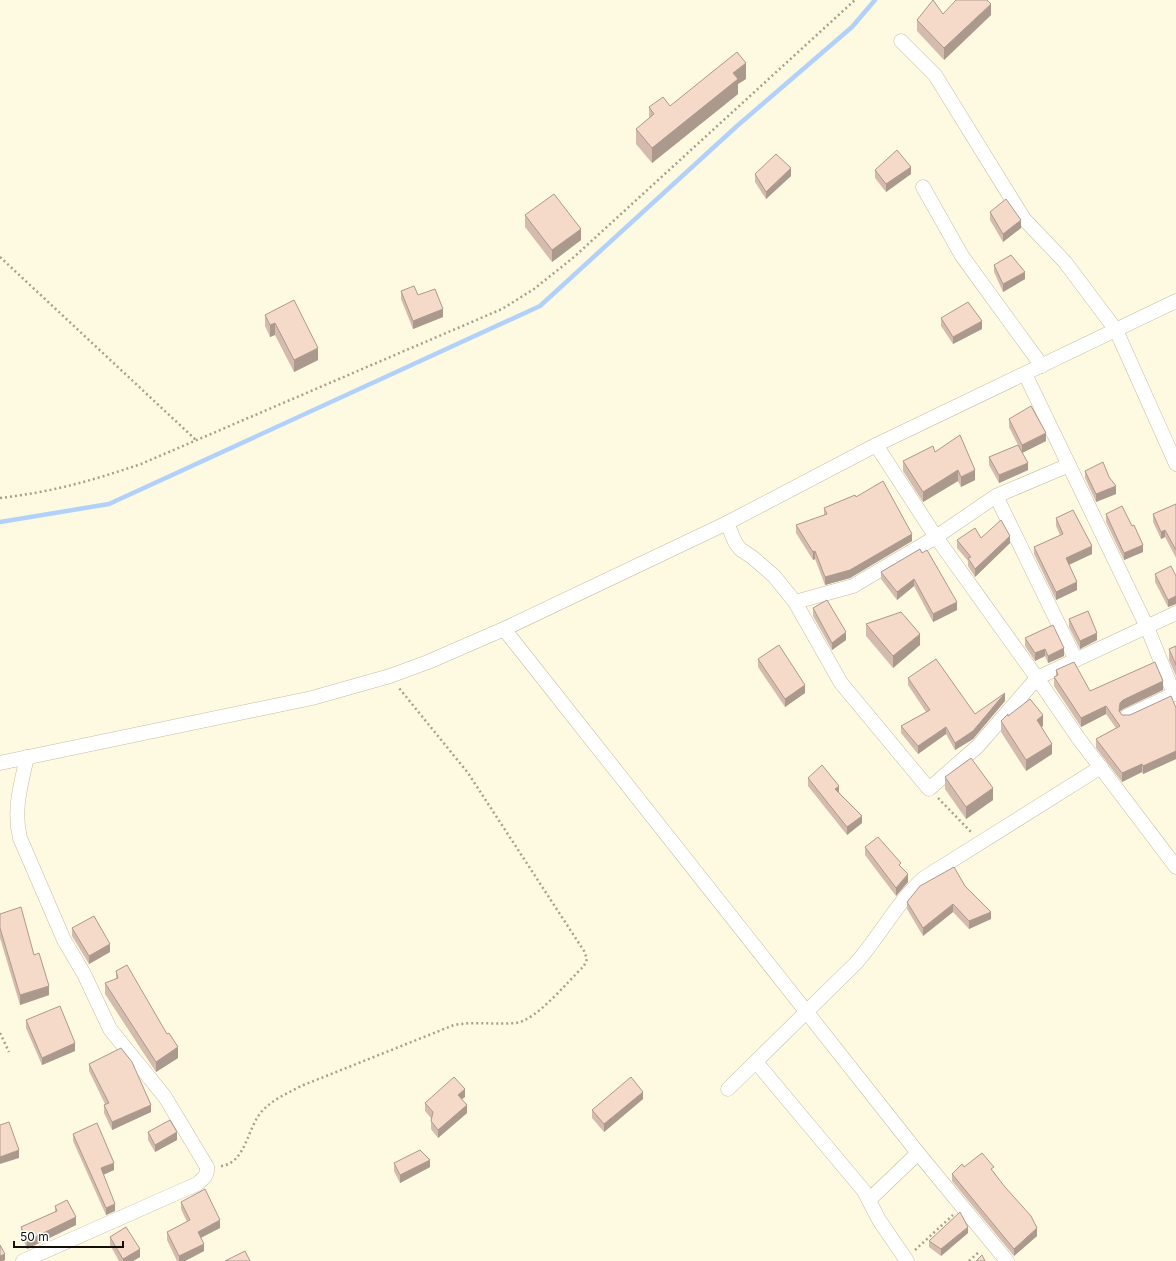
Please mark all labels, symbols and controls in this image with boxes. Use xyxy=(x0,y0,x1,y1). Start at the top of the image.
scale bar xyxy=(14,1223,123,1249)
text: 50 m xyxy=(20,1229,49,1244)

